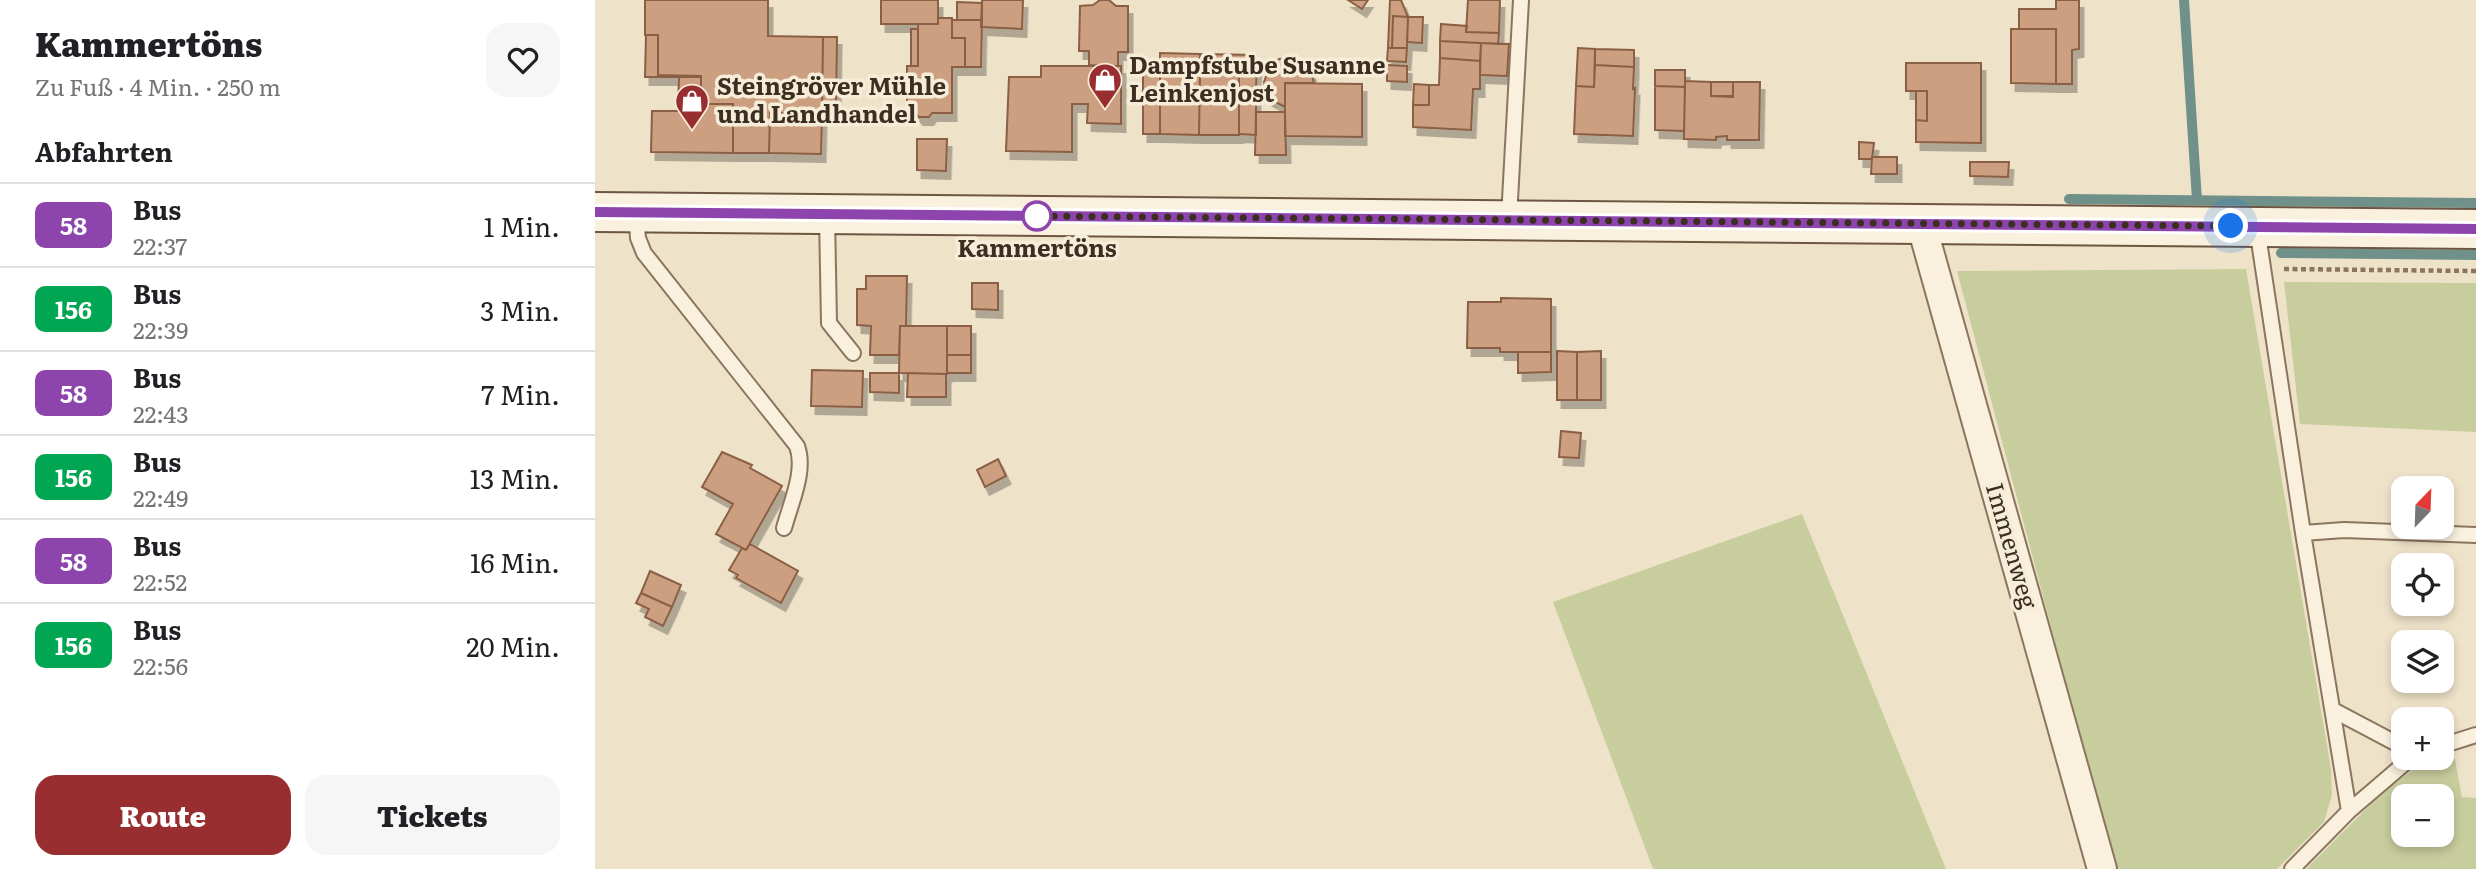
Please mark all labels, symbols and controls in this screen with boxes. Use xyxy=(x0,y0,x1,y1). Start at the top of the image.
text: Kammertöns xyxy=(35,18,262,67)
button: heart xyxy=(486,23,560,97)
place label: Dampfstube Susanne Leinkenjost xyxy=(1129,46,1386,109)
shop icon: Dampfstube Susanne Leinkenjost xyxy=(1086,61,1124,110)
place label: Steingröver Mühle und Landhandel xyxy=(717,67,946,130)
text: Zu Fuß · 4 Min. · 250 m xyxy=(35,69,281,103)
shop icon: Steingröver Mühle und Landhandel xyxy=(673,82,711,131)
text: Abfahrten xyxy=(35,131,173,170)
text: Bus xyxy=(133,189,181,228)
marker: Kammertöns xyxy=(1022,201,1052,231)
text: 1 Min. xyxy=(484,206,560,245)
text: 58 xyxy=(60,207,87,242)
your location xyxy=(2213,208,2248,243)
text: 22:37 xyxy=(133,228,187,262)
place label: Kammertöns xyxy=(957,229,1117,264)
text: Bus xyxy=(133,273,181,312)
text: 3 Min. xyxy=(480,290,560,329)
text: 156 xyxy=(55,291,92,326)
text: 22:39 xyxy=(133,312,188,346)
text: Bus xyxy=(133,357,181,396)
text: 7 Min. xyxy=(481,374,560,413)
text: 58 xyxy=(60,375,87,410)
text: 22:43 xyxy=(133,396,189,430)
text: Bus xyxy=(133,441,181,480)
text: 13 Min. xyxy=(470,458,560,497)
text: 156 xyxy=(55,459,92,494)
north arrow xyxy=(2391,476,2453,539)
map controls xyxy=(2391,476,2454,847)
street label: Immenweg xyxy=(1979,478,2048,613)
text: 22:49 xyxy=(133,480,188,514)
text: Bus xyxy=(133,525,181,564)
text: 16 Min. xyxy=(470,542,560,581)
text: 58 xyxy=(60,543,87,578)
button: locate xyxy=(2391,553,2454,616)
text: 22:52 xyxy=(133,564,187,598)
text: Bus xyxy=(133,609,181,648)
text: 20 Min. xyxy=(466,626,560,665)
text: 156 xyxy=(55,627,92,662)
button: layers xyxy=(2391,630,2454,693)
text: 22:56 xyxy=(133,648,188,682)
button: + xyxy=(2391,707,2454,770)
button: Route xyxy=(35,775,291,855)
button: Tickets xyxy=(305,775,560,855)
button: − xyxy=(2391,784,2454,847)

